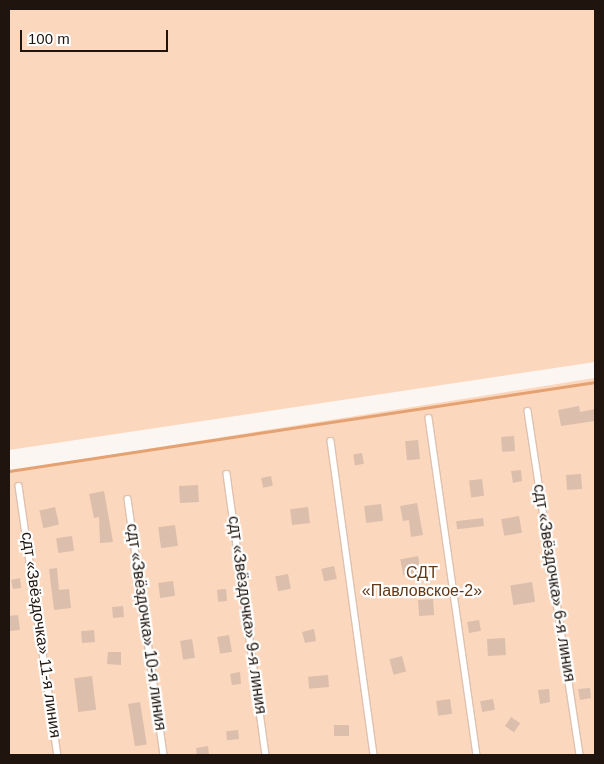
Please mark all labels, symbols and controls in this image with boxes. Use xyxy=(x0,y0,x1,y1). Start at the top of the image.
scale bar xyxy=(22,20,170,52)
text: 100 m xyxy=(28,30,70,47)
street label: сдт «Звёздочка» 6-я линия xyxy=(529,483,579,683)
street label: сдт «Звёздочка» 9-я линия xyxy=(224,515,270,715)
street label: сдт «Звёздочка» 10-я линия xyxy=(122,522,170,732)
street label: сдт «Звёздочка» 11-я линия xyxy=(17,531,65,739)
park label: СДТ «Павловское-2» xyxy=(362,563,482,601)

